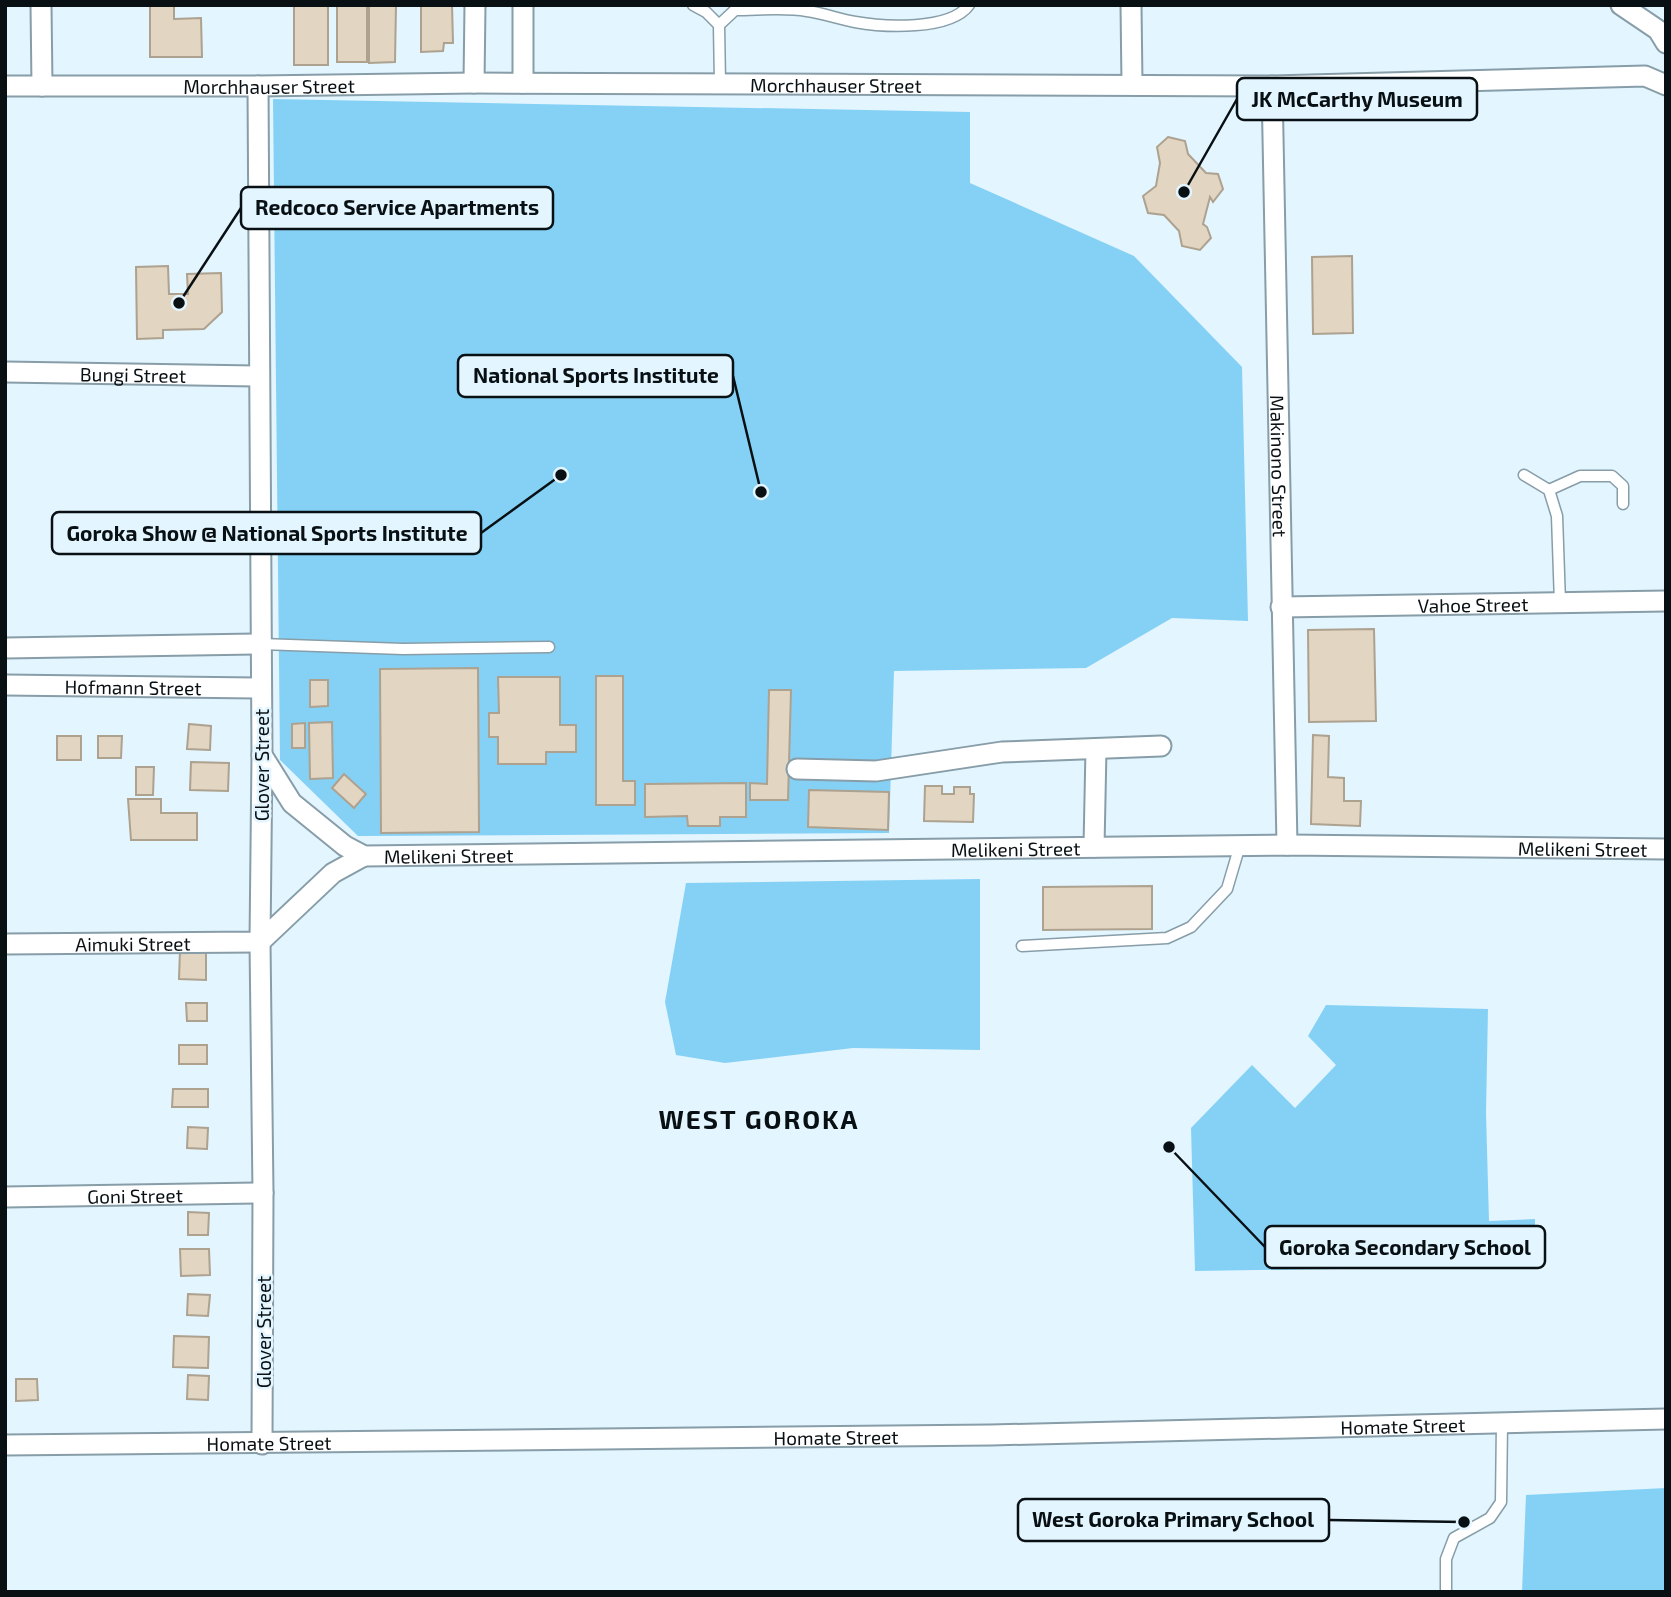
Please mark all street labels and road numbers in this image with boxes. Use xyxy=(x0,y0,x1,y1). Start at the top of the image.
street label: Morchhauser Street xyxy=(183,73,355,98)
street label: Morchhauser Street xyxy=(750,73,922,96)
street label: Bungi Street xyxy=(80,362,186,386)
street label: Makinono Street xyxy=(1267,395,1292,537)
street label: Vahoe Street xyxy=(1417,592,1528,616)
street label: Hofmann Street xyxy=(64,674,202,699)
street label: Glover Street xyxy=(250,709,273,821)
street label: Melikeni Street xyxy=(951,836,1081,861)
street label: Melikeni Street xyxy=(1518,836,1648,860)
street label: Melikeni Street xyxy=(384,843,514,867)
street label: Aimuki Street xyxy=(75,931,191,955)
street label: Goni Street xyxy=(87,1183,183,1207)
street label: Glover Street xyxy=(252,1276,275,1388)
street label: Homate Street xyxy=(1340,1412,1466,1438)
street label: Homate Street xyxy=(773,1424,899,1449)
street label: Homate Street xyxy=(206,1430,332,1454)

